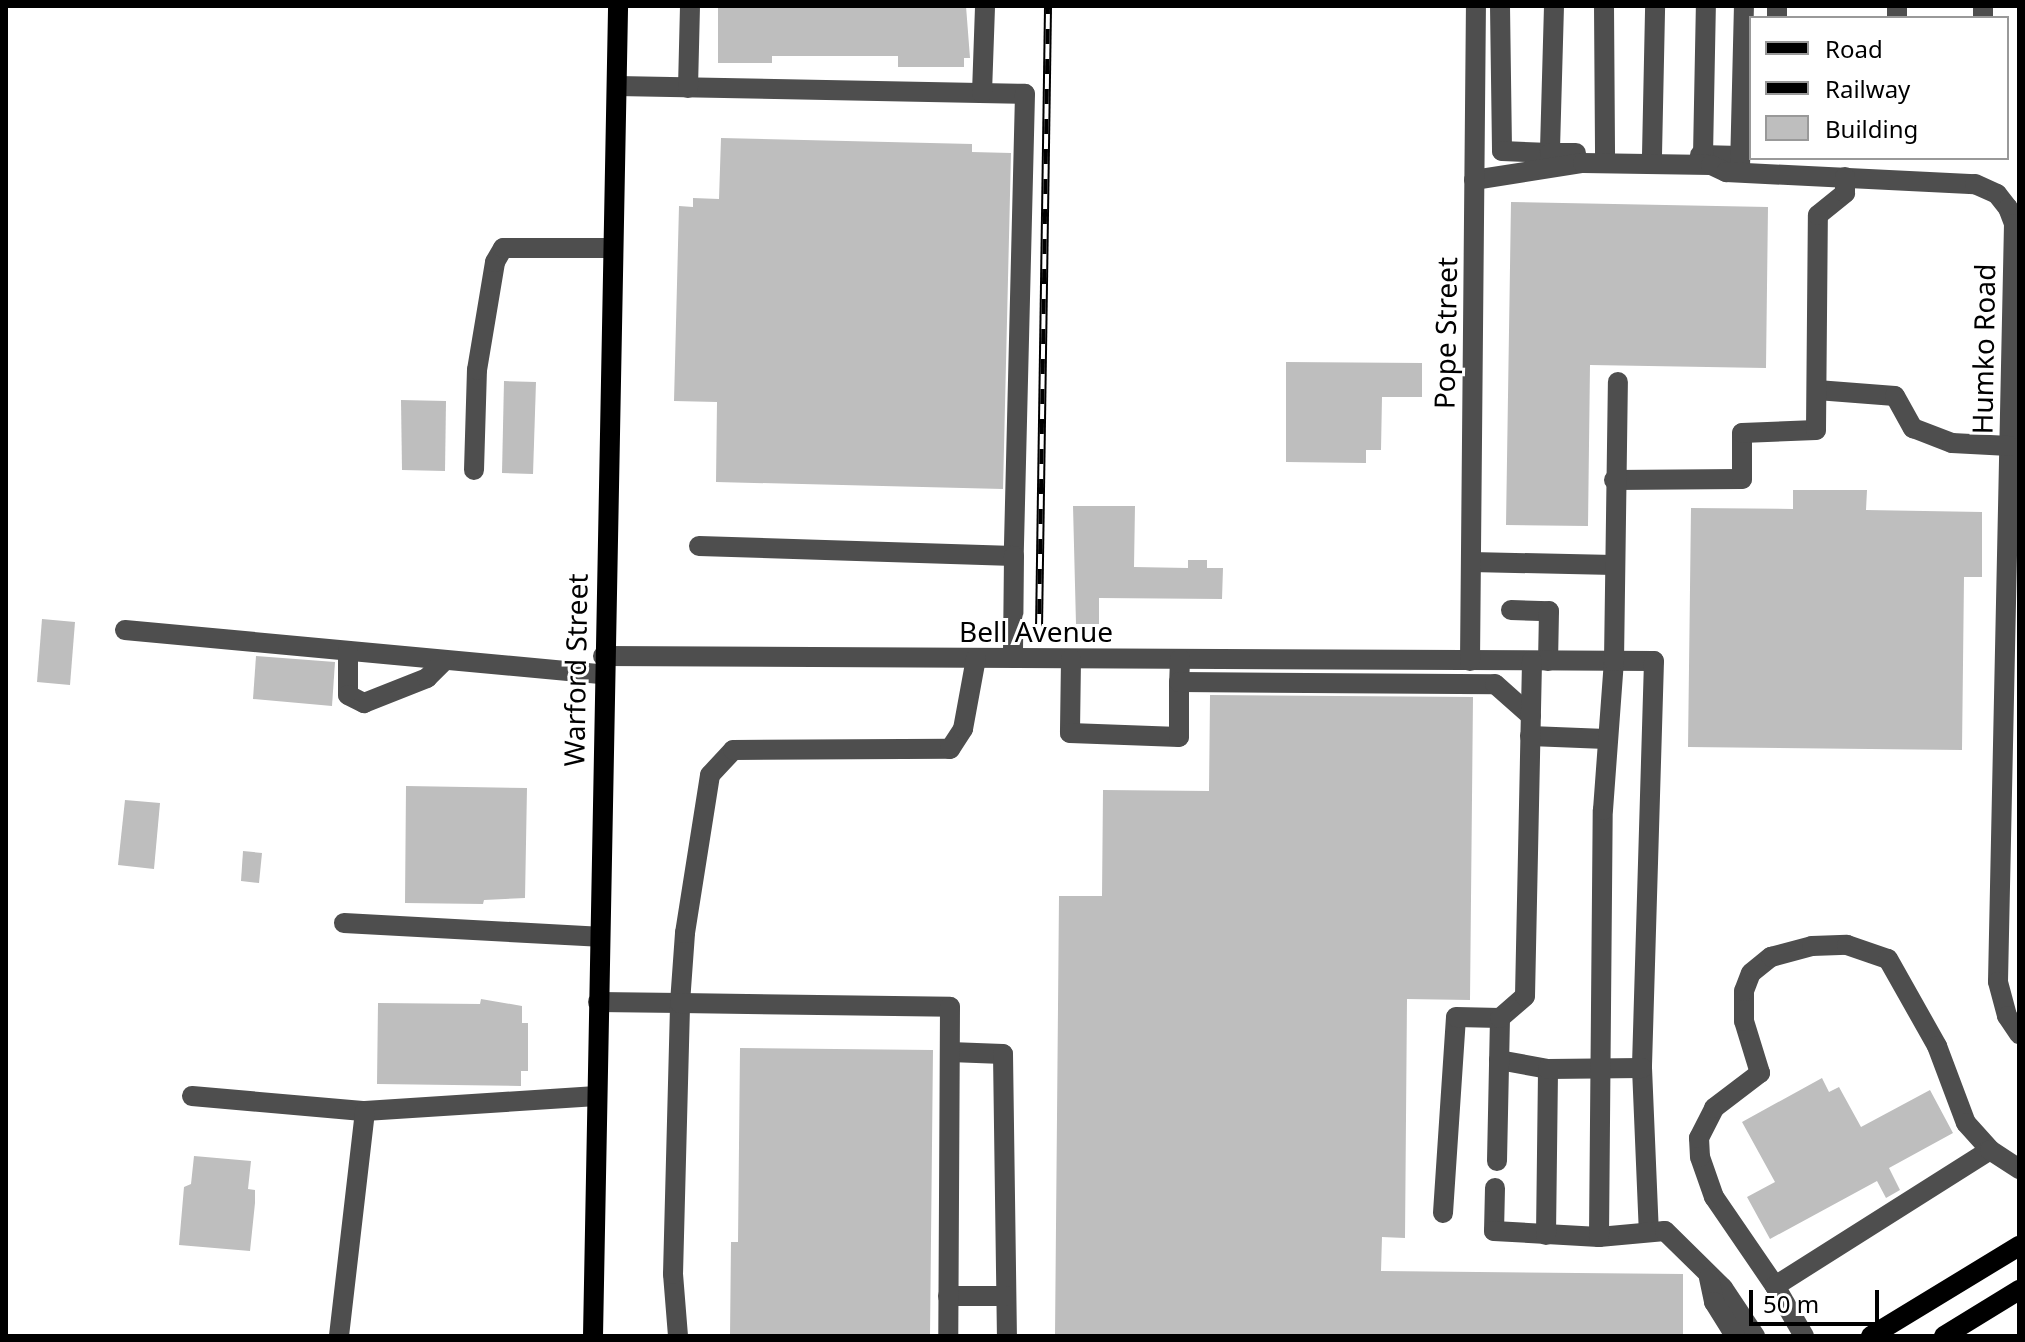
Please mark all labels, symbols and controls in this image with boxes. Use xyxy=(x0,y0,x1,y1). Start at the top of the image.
legend xyxy=(1749,16,2009,160)
text: Road xyxy=(1825,32,1883,65)
text: Railway xyxy=(1825,72,1910,105)
text: Building xyxy=(1825,112,1918,145)
street label: Pope Street xyxy=(1427,257,1463,409)
street label: Humko Road xyxy=(1965,263,2001,435)
street label: Warford Street xyxy=(557,573,593,767)
street label: Bell Avenue xyxy=(959,614,1113,648)
scale bar xyxy=(1753,1274,1883,1324)
text: 50 m xyxy=(1763,1287,1819,1320)

